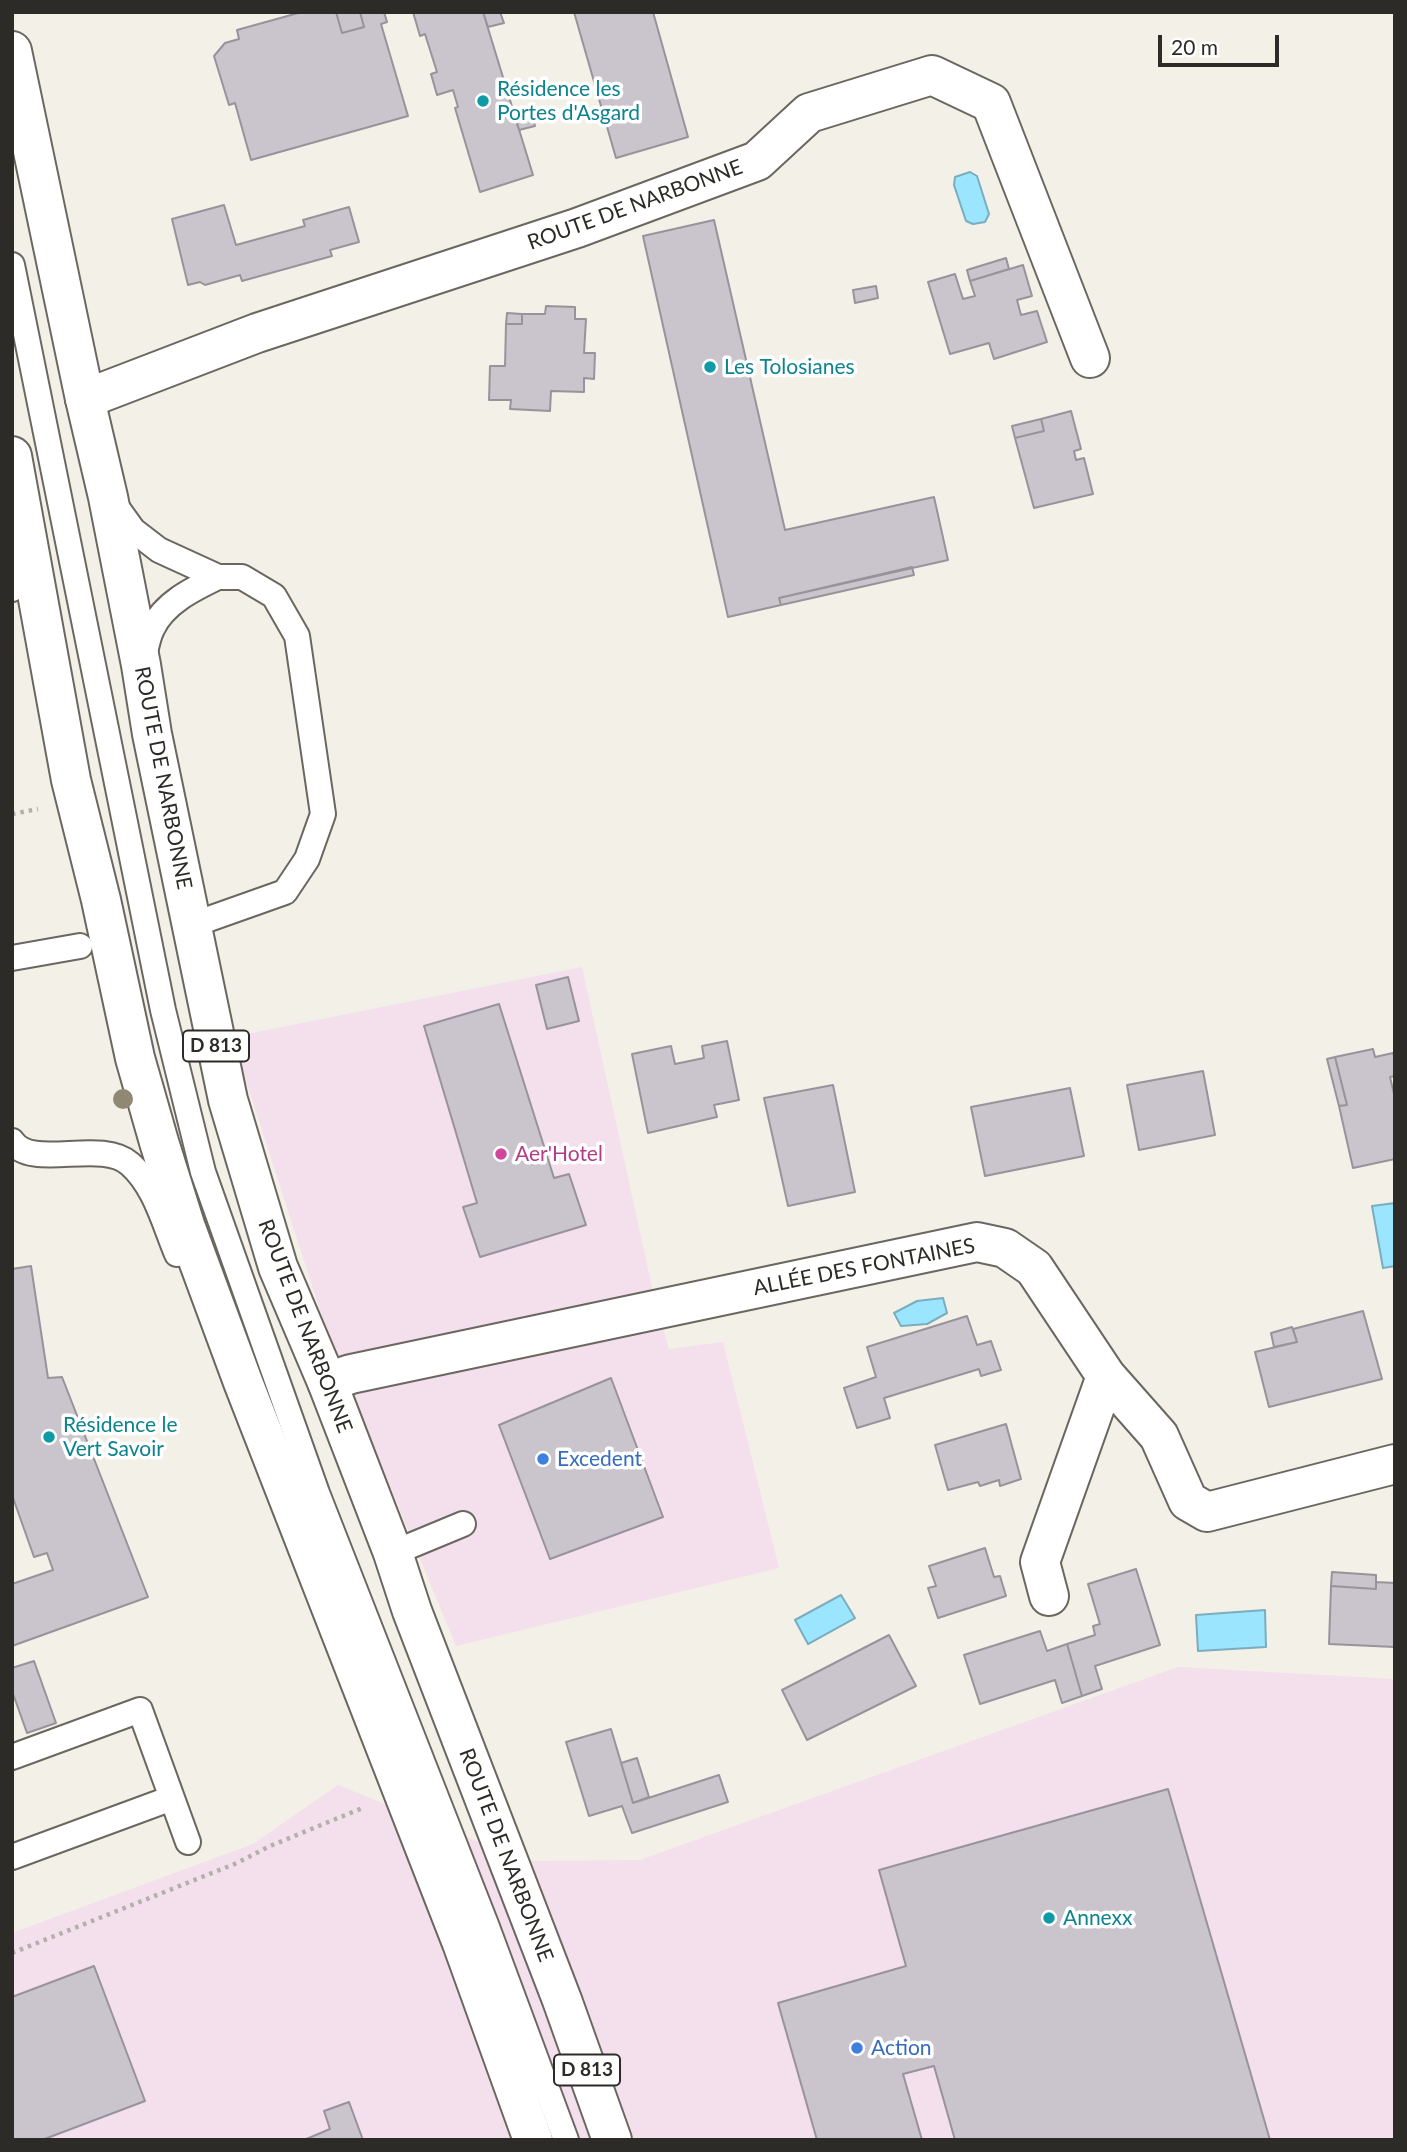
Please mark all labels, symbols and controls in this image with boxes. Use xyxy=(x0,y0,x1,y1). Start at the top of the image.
scale bar xyxy=(1162,21,1283,65)
text: 20 m xyxy=(1171,34,1218,59)
place label: Résidence les Portes d'Asgard xyxy=(497,76,640,126)
marker: Résidence les Portes d'Asgard xyxy=(475,93,491,109)
street label: ROUTE DE NARBONNE xyxy=(524,154,746,256)
place label: Les Tolosianes xyxy=(724,354,855,380)
marker: Les Tolosianes xyxy=(702,359,718,375)
street label: ROUTE DE NARBONNE xyxy=(129,664,197,892)
road number: D 813 xyxy=(183,1030,249,1062)
place label: Aer'Hotel xyxy=(515,1141,603,1167)
marker: Aer'Hotel xyxy=(493,1146,509,1162)
street label: ROUTE DE NARBONNE xyxy=(253,1216,357,1436)
street label: ALLÉE DES FONTAINES xyxy=(751,1233,977,1301)
place label: Résidence le Vert Savoir xyxy=(63,1412,178,1462)
marker: Résidence le Vert Savoir xyxy=(41,1429,57,1445)
place label: Excedent xyxy=(557,1446,642,1472)
marker: Excedent xyxy=(535,1451,551,1467)
street label: ROUTE DE NARBONNE xyxy=(454,1745,558,1965)
place label: Annexx xyxy=(1063,1905,1132,1931)
marker: Annexx xyxy=(1041,1910,1057,1926)
place label: Action xyxy=(871,2035,932,2061)
marker: Action xyxy=(849,2040,865,2056)
road number: D 813 xyxy=(554,2054,620,2086)

